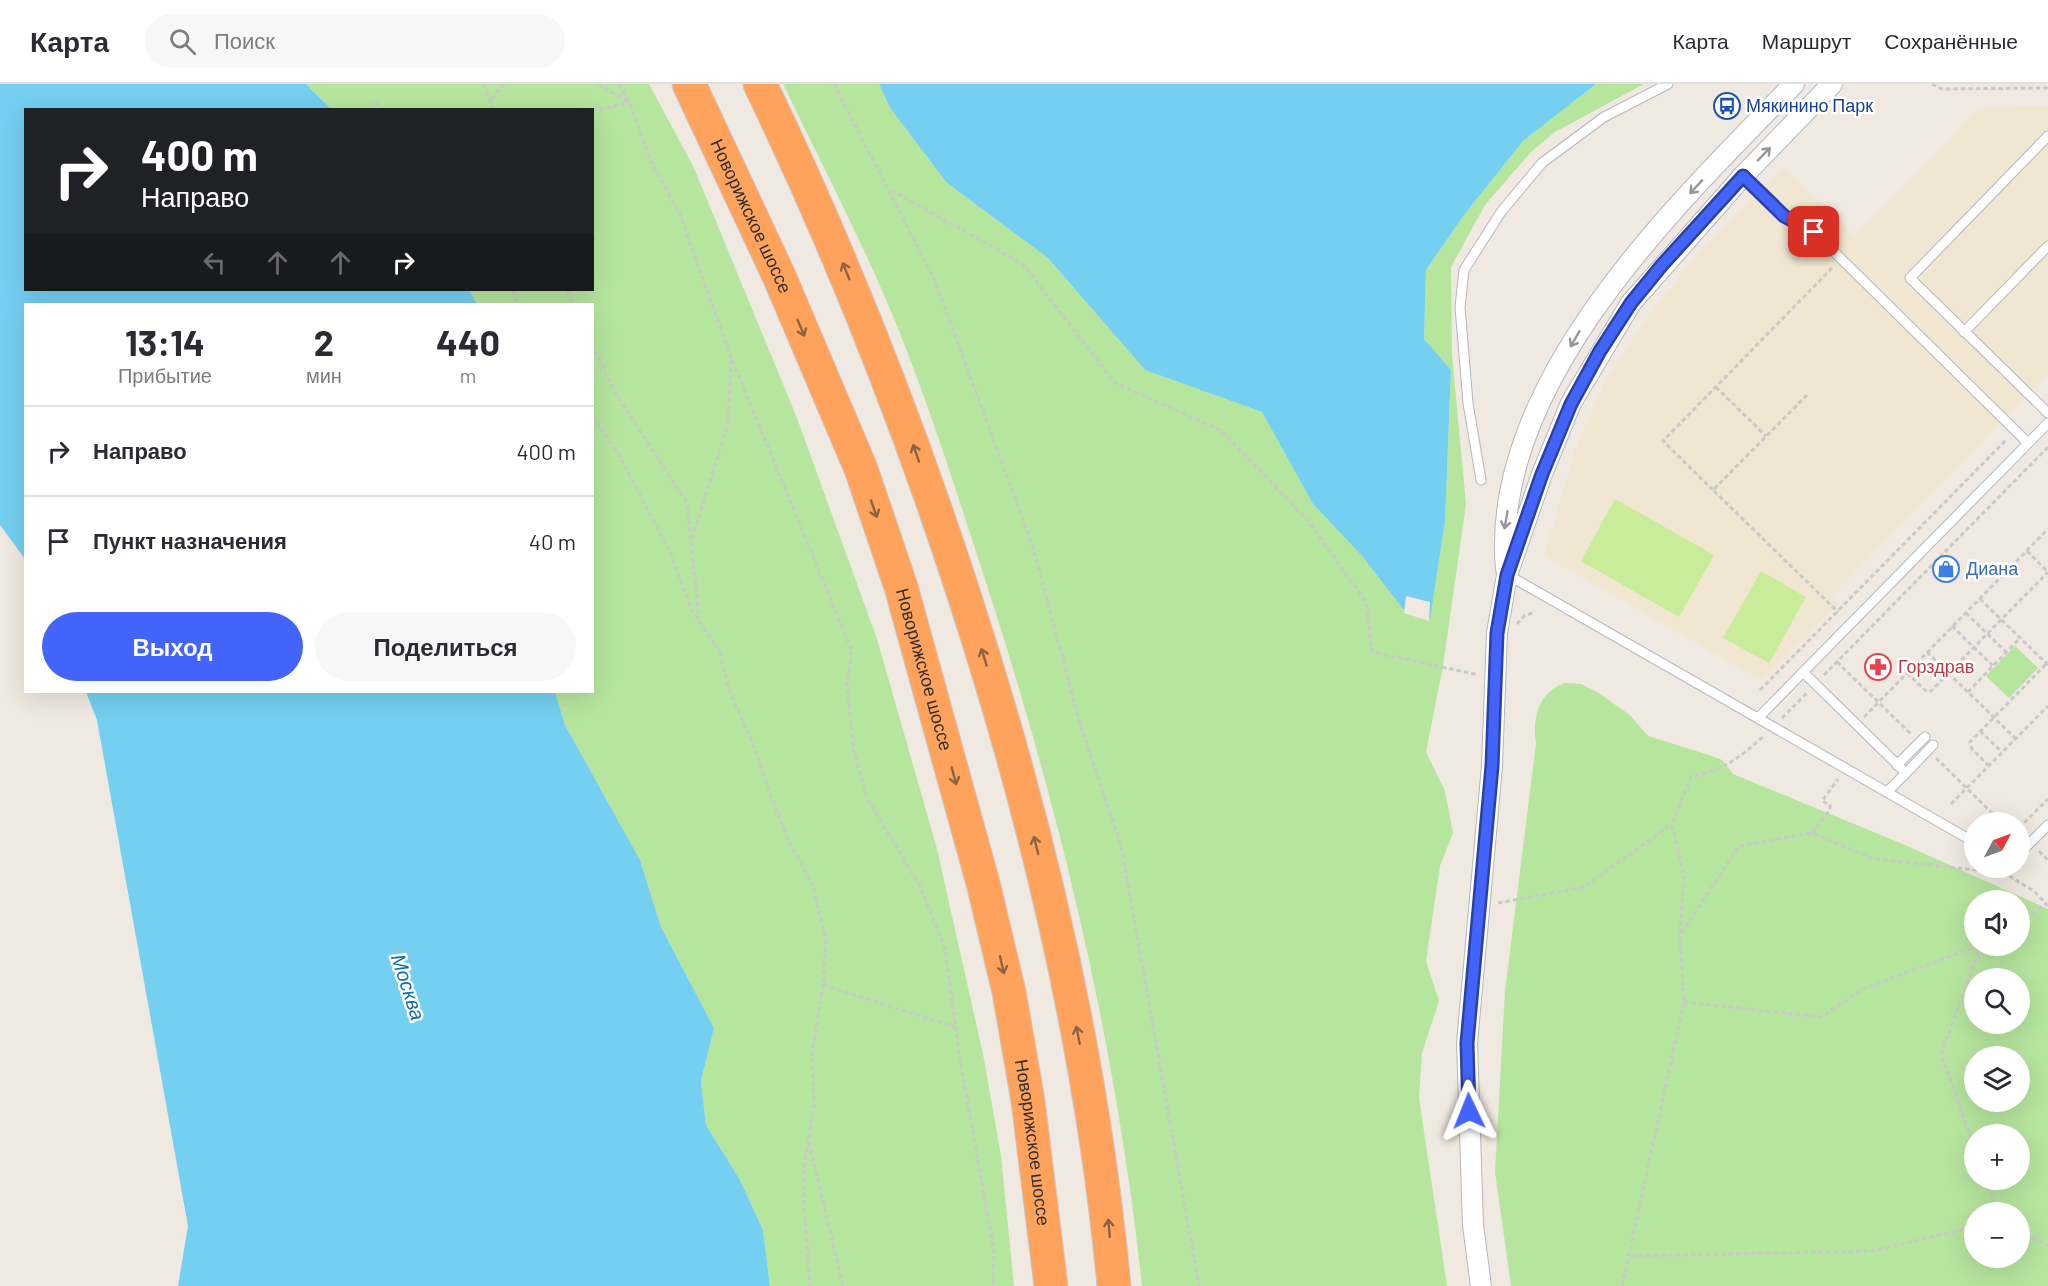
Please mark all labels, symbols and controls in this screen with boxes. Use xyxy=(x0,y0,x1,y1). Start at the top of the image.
search box xyxy=(145,14,565,68)
text: Карта xyxy=(30,24,109,58)
icon: search xyxy=(166,25,199,58)
text: Поиск xyxy=(214,27,275,53)
text: Карта xyxy=(1673,28,1729,53)
text: Маршрут xyxy=(1762,28,1851,53)
text: Сохранённые xyxy=(1884,28,2018,53)
bus stop icon: Мякинино Парк xyxy=(1712,91,1742,121)
place label: Мякинино Парк xyxy=(1746,94,1873,116)
text: 400 m xyxy=(141,129,258,179)
icon: right xyxy=(42,132,120,210)
street label: Новорижское шоссе xyxy=(706,135,797,296)
one-way arrow xyxy=(1757,147,1771,162)
text: Направо xyxy=(141,180,249,212)
one-way arrow xyxy=(1689,180,1703,195)
pin xyxy=(1788,206,1839,257)
icon: arrive xyxy=(1797,215,1830,248)
icon: left xyxy=(198,246,231,279)
icon: ahead xyxy=(261,246,294,279)
icon: ahead xyxy=(324,246,357,279)
icon: right xyxy=(387,246,420,279)
one-way arrow xyxy=(840,262,851,281)
one-way arrow xyxy=(796,318,807,337)
text: 13:14 xyxy=(125,320,205,363)
text: 2 xyxy=(314,320,334,363)
text: 440 xyxy=(436,320,500,363)
one-way arrow xyxy=(1568,330,1580,347)
text: Прибытие xyxy=(118,363,212,387)
text: мин xyxy=(306,363,342,387)
text: m xyxy=(460,363,476,387)
icon: right xyxy=(42,435,75,468)
text: Направо xyxy=(93,437,187,463)
text: 400 m xyxy=(516,438,576,464)
one-way arrow xyxy=(909,444,920,463)
one-way arrow xyxy=(869,499,880,518)
one-way arrow xyxy=(1501,510,1512,529)
icon: arrive xyxy=(42,525,75,558)
text: Пункт назначения xyxy=(93,527,287,553)
text: 40 m xyxy=(529,528,576,554)
shop icon: Диана xyxy=(1931,554,1961,584)
place label: Диана xyxy=(1966,557,2019,579)
street label: Новорижское шоссе xyxy=(892,586,958,753)
button: Выход xyxy=(42,612,303,681)
button: Поделиться xyxy=(315,612,576,681)
one-way arrow xyxy=(978,648,989,667)
pharmacy icon: Горздрав xyxy=(1863,652,1893,682)
place label: Горздрав xyxy=(1898,655,1974,677)
one-way arrow xyxy=(949,766,961,785)
north arrow xyxy=(1964,812,2030,878)
map controls xyxy=(1964,812,2030,1268)
one-way arrow xyxy=(1029,836,1041,855)
button: sound xyxy=(1964,890,2030,956)
water label: Москва xyxy=(387,950,431,1023)
one-way arrow xyxy=(997,955,1009,974)
button: search xyxy=(1964,968,2030,1034)
one-way arrow xyxy=(1072,1026,1083,1045)
button: layers xyxy=(1964,1046,2030,1112)
street label: Новорижское шоссе xyxy=(1011,1058,1055,1227)
position arrow xyxy=(1437,1079,1501,1143)
button: + xyxy=(1964,1124,2030,1190)
button: − xyxy=(1964,1202,2030,1268)
one-way arrow xyxy=(1103,1218,1114,1238)

